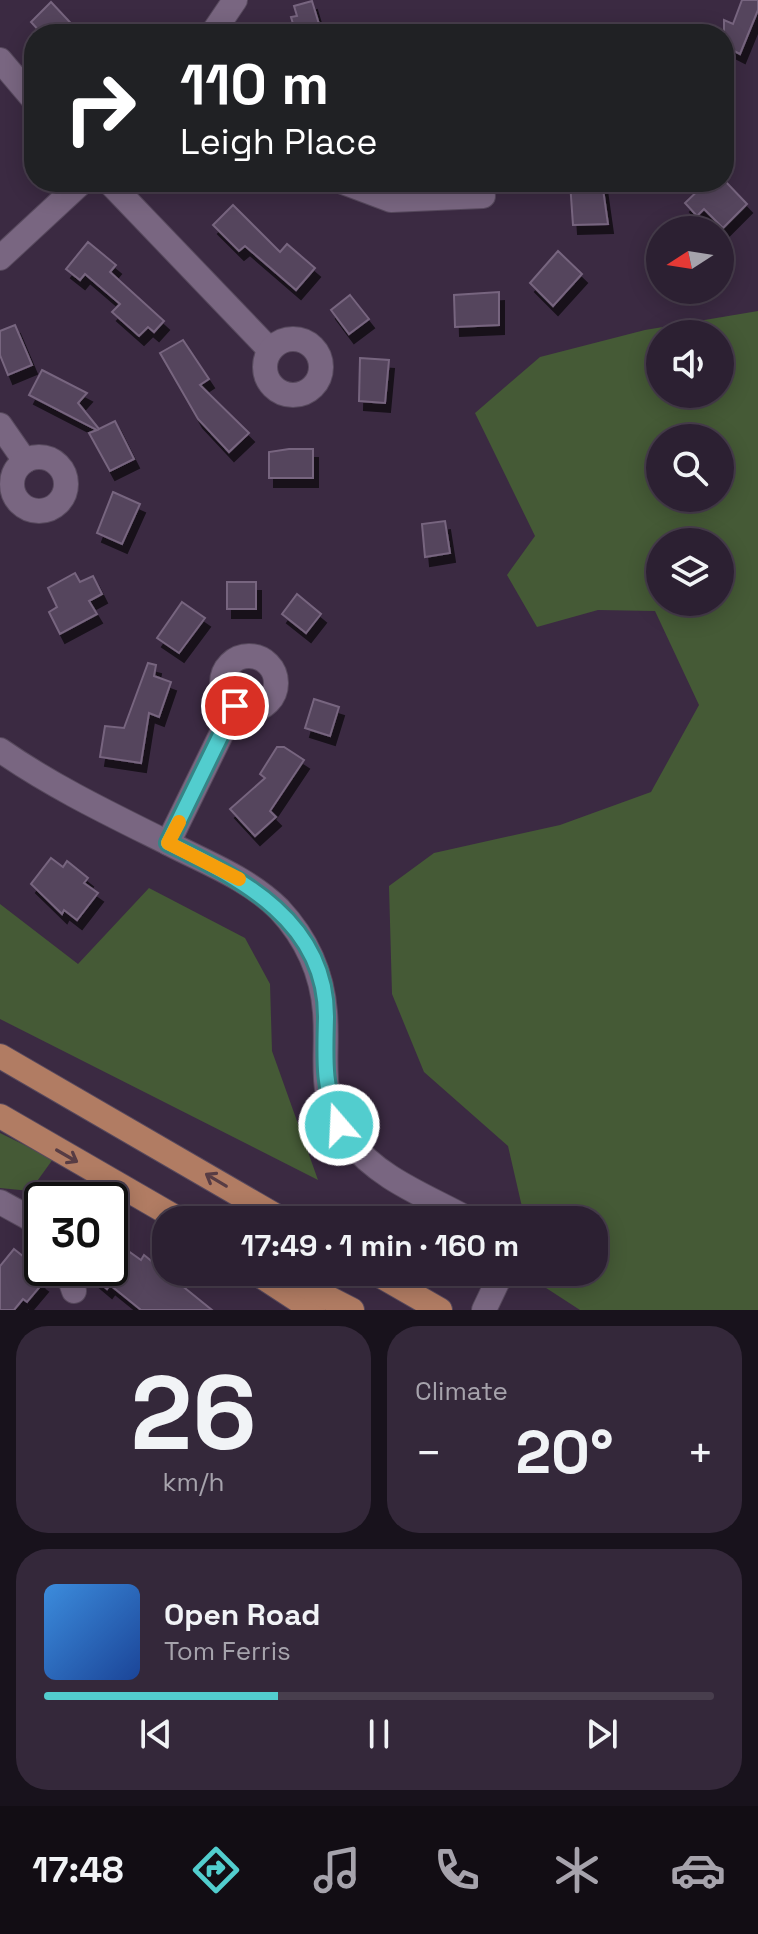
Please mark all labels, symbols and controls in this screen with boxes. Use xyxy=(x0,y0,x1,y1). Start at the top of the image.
text: 110 m xyxy=(180,49,329,120)
icon: right xyxy=(48,56,152,160)
text: Leigh Place xyxy=(180,119,378,165)
north arrow xyxy=(646,216,734,304)
map controls xyxy=(646,216,734,616)
button: sound xyxy=(646,320,734,408)
button: search xyxy=(646,424,734,512)
button: layers xyxy=(646,528,734,616)
pin xyxy=(201,672,269,740)
icon: arrive xyxy=(213,684,257,728)
position arrow xyxy=(297,1083,381,1167)
one-way arrow xyxy=(55,1148,78,1164)
one-way arrow xyxy=(205,1172,228,1188)
speed limit sign: 30 xyxy=(24,1182,128,1286)
text: 17:49 · 1 min · 160 m xyxy=(241,1226,519,1265)
text: 26 xyxy=(130,1347,257,1479)
text: Climate xyxy=(415,1374,508,1408)
text: 20° xyxy=(515,1414,614,1491)
text: − xyxy=(415,1425,442,1481)
text: + xyxy=(687,1425,714,1481)
text: km/h xyxy=(163,1465,224,1499)
text: Open Road xyxy=(164,1595,320,1634)
text: Tom Ferris xyxy=(164,1634,291,1668)
icon: previous xyxy=(134,1712,178,1756)
icon: pause xyxy=(357,1712,401,1756)
icon: next xyxy=(580,1712,624,1756)
icon: directions xyxy=(188,1842,244,1898)
icon: music xyxy=(309,1842,365,1898)
icon: phone xyxy=(429,1842,485,1898)
icon: climate xyxy=(549,1842,605,1898)
icon: car xyxy=(670,1842,726,1898)
text: 17:48 xyxy=(32,1847,124,1893)

